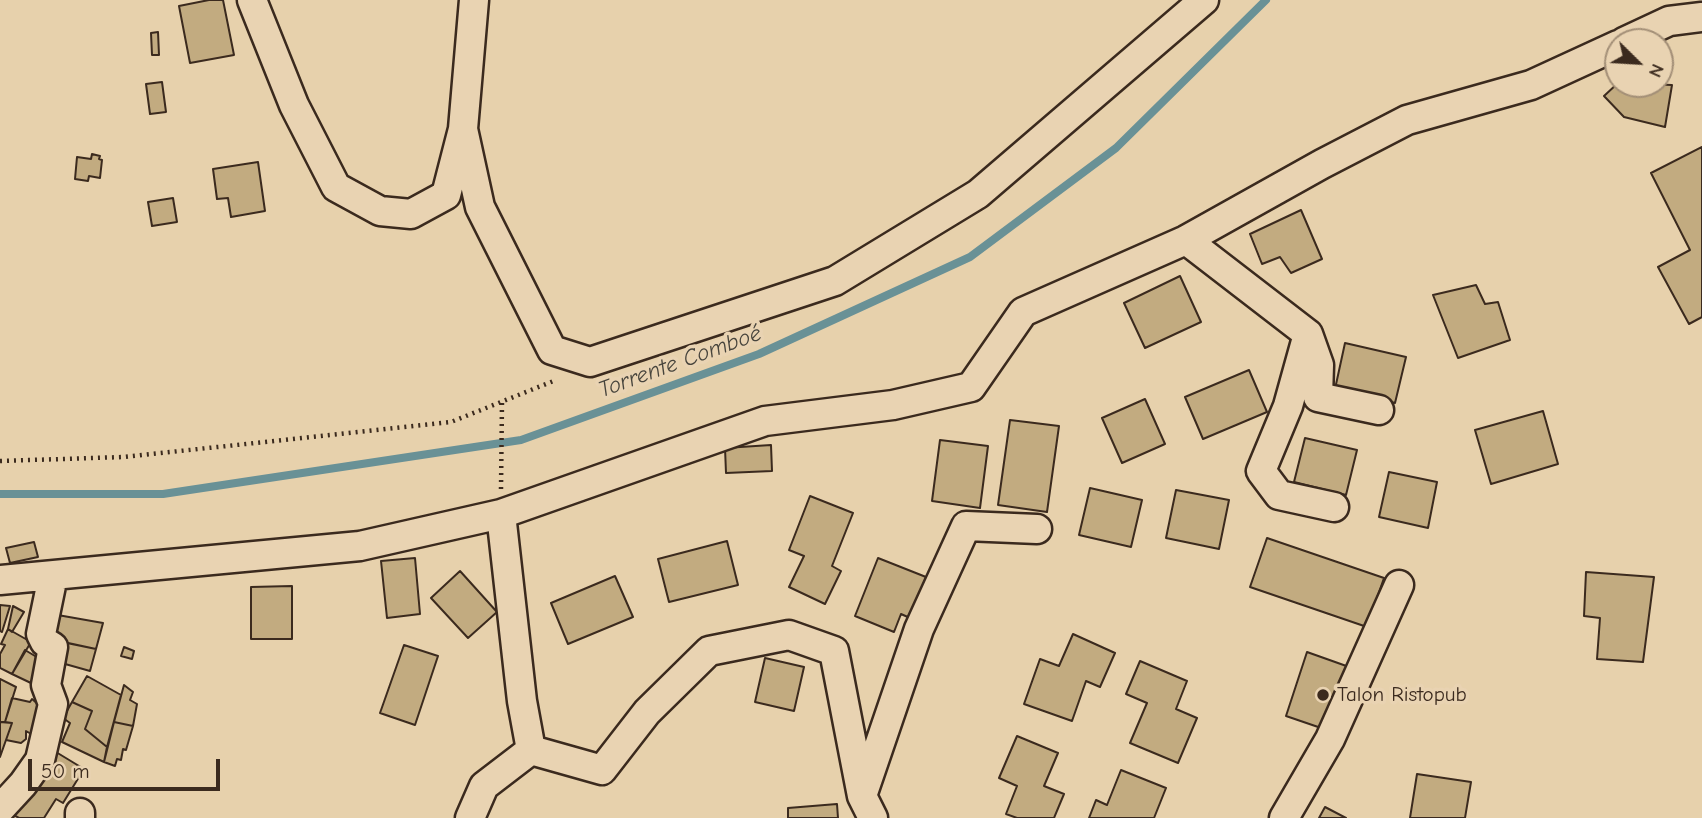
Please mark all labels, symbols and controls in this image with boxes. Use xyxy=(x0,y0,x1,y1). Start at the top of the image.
north arrow xyxy=(1604,28,1674,98)
text: N xyxy=(1644,61,1669,81)
water label: Torrente Comboé xyxy=(595,320,765,404)
place label: Talon Ristopub xyxy=(1337,682,1467,708)
marker: Talon Ristopub xyxy=(1315,687,1331,703)
scale bar xyxy=(32,744,224,788)
text: 50 m xyxy=(41,759,90,783)

